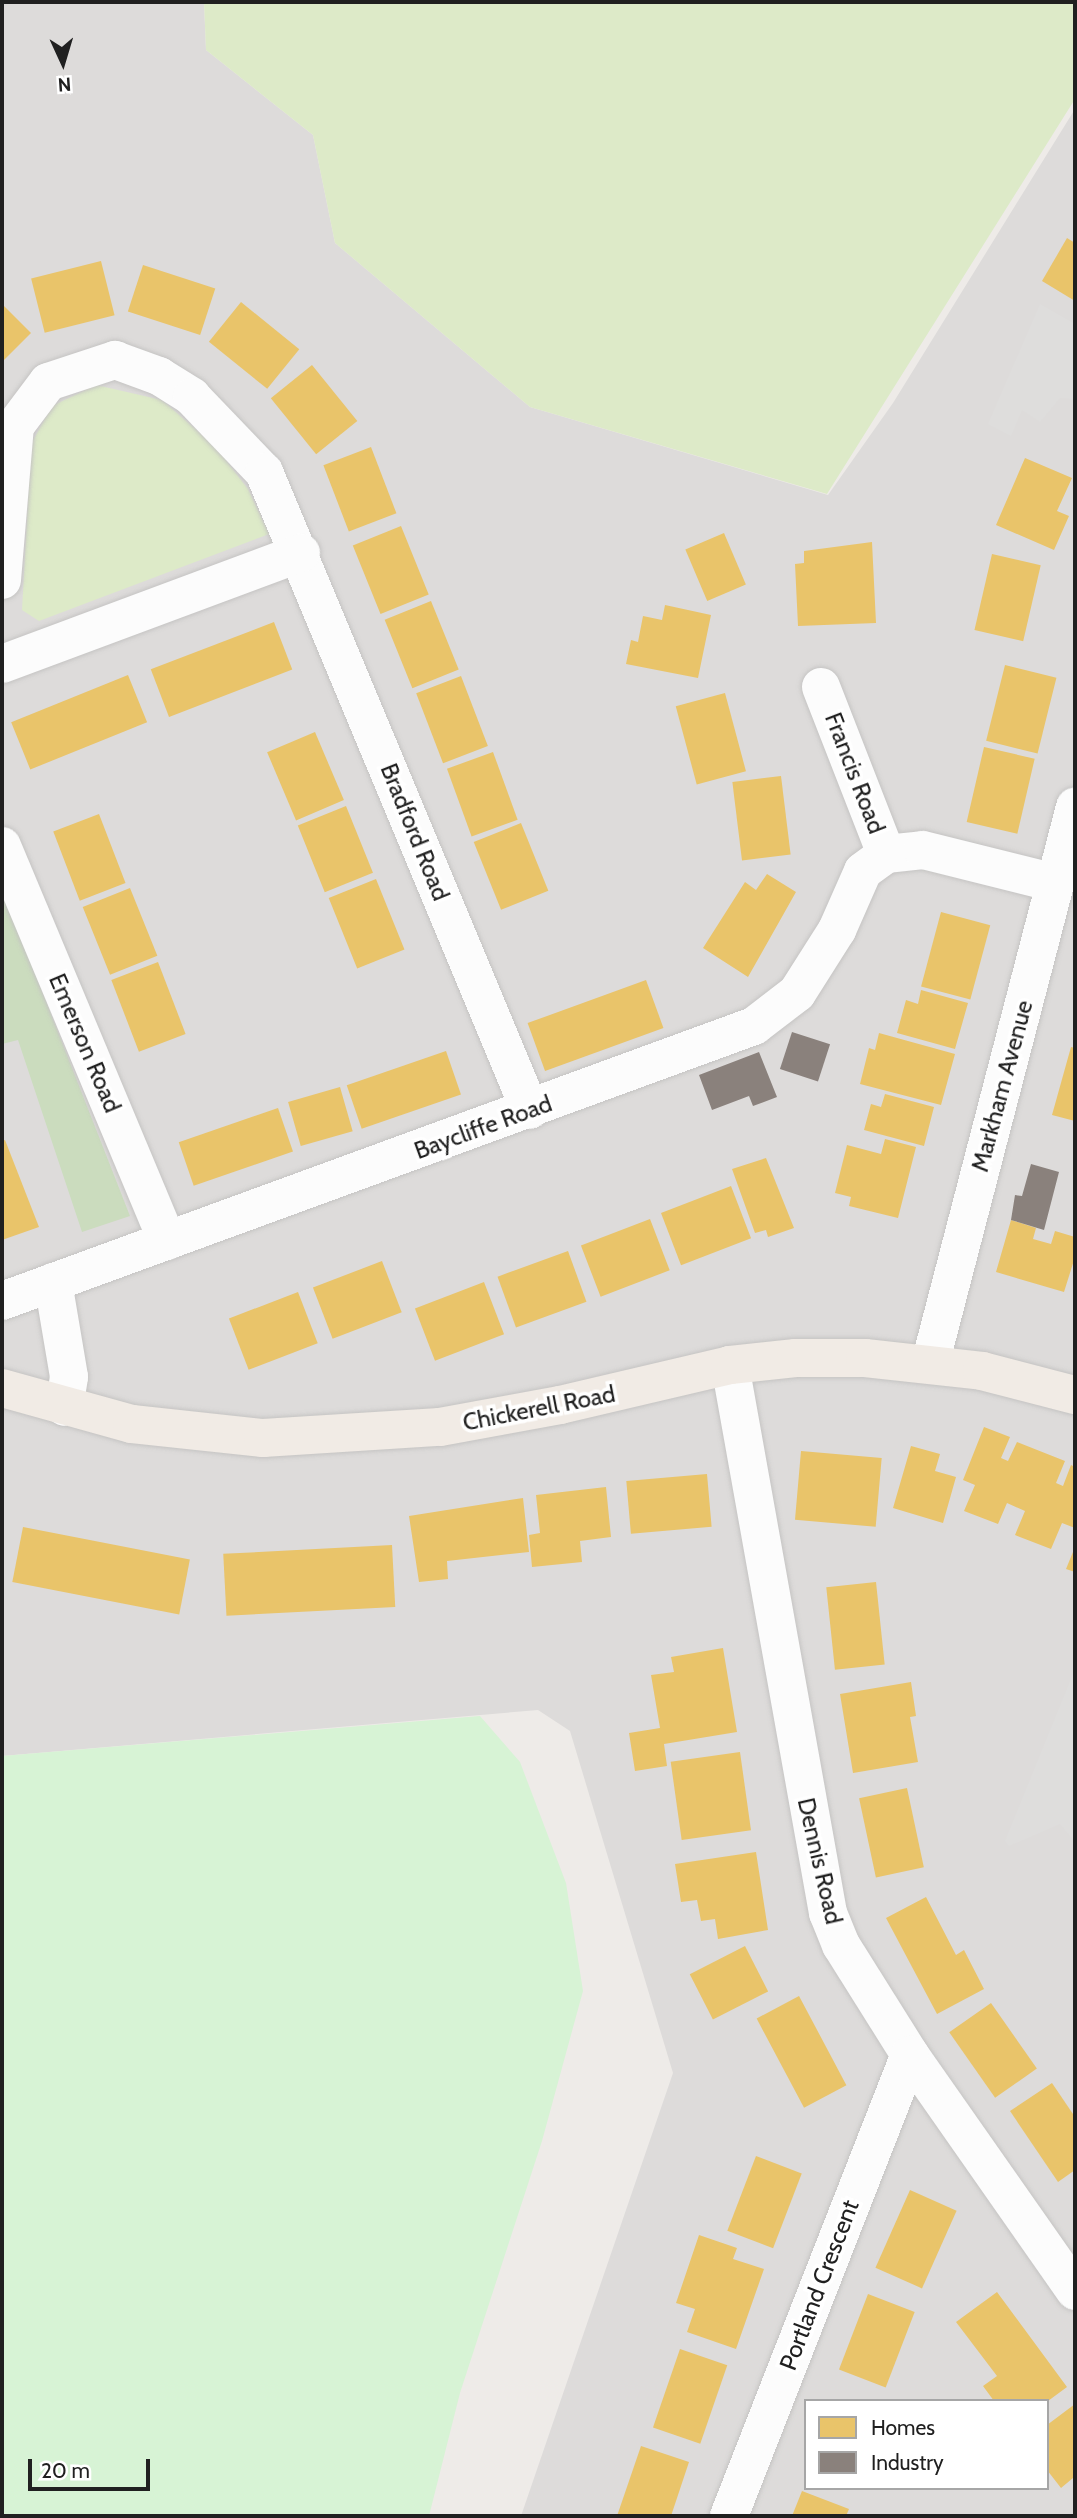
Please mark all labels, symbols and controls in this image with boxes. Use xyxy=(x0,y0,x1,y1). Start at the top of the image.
north arrow xyxy=(28,28,98,98)
text: N xyxy=(57,73,72,96)
street label: Francis Road xyxy=(819,708,891,838)
street label: Bradford Road xyxy=(374,759,456,905)
street label: Emerson Road xyxy=(43,969,127,1117)
street label: Markham Avenue xyxy=(965,997,1039,1175)
street label: Baycliffe Road xyxy=(410,1089,556,1165)
street label: Chickerell Road xyxy=(460,1379,618,1437)
street label: Dennis Road xyxy=(791,1795,849,1927)
street label: Portland Crescent xyxy=(773,2196,865,2374)
legend xyxy=(804,2399,1049,2490)
text: Homes xyxy=(871,2415,935,2440)
scale bar xyxy=(32,2444,154,2488)
text: Industry xyxy=(871,2450,944,2475)
text: 20 m xyxy=(41,2458,90,2483)

